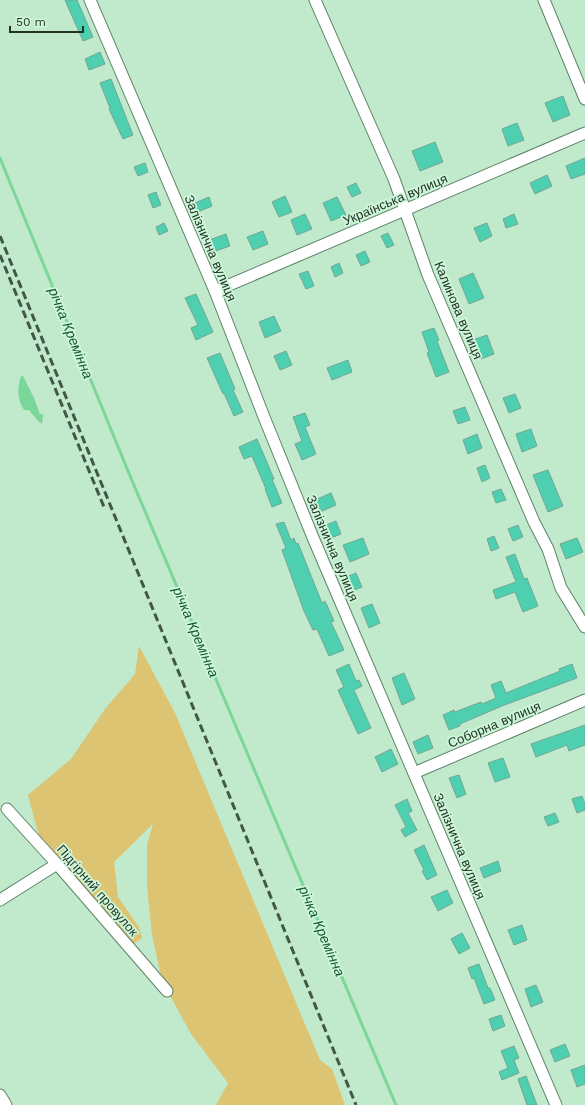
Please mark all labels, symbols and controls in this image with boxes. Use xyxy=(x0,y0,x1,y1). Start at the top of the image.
scale bar xyxy=(10,8,83,34)
text: 50 m xyxy=(16,15,46,29)
street label: Українська вулиця xyxy=(341,171,450,228)
street label: Залізнична вулиця xyxy=(181,193,240,303)
street label: Калинова вулиця xyxy=(431,259,486,361)
water label: річка Кремінна xyxy=(45,284,97,381)
street label: Залізнична вулиця xyxy=(303,493,362,603)
water label: річка Кремінна xyxy=(169,583,222,680)
street label: Соборна вулиця xyxy=(445,698,543,751)
street label: Залізнична вулиця xyxy=(430,791,489,901)
street label: Підгірний провулок xyxy=(54,842,141,939)
water label: річка Кремінна xyxy=(295,882,348,979)

